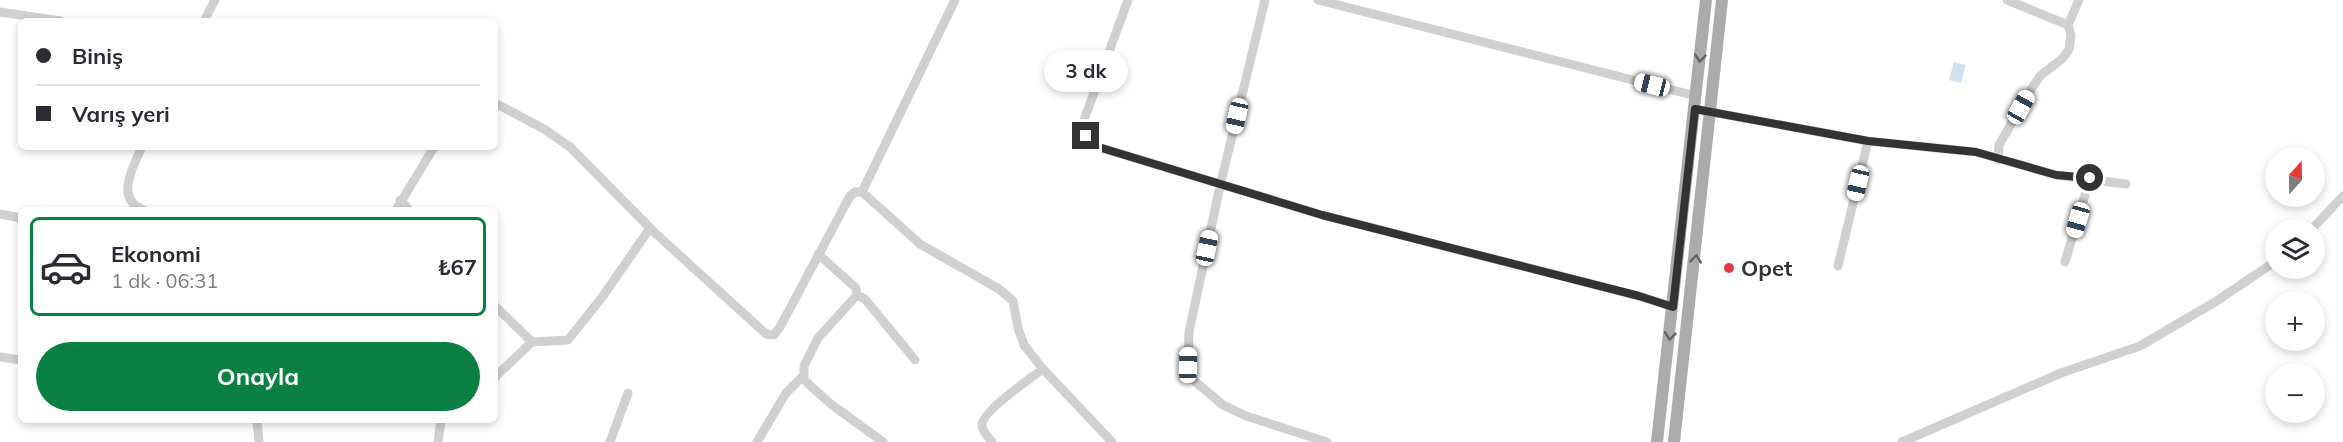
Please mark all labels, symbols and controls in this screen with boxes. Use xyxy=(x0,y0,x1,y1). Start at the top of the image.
text: Biniş xyxy=(72,42,123,70)
callout: 3 dk xyxy=(1044,49,1128,91)
one-way arrow xyxy=(1694,54,1707,63)
text: 3 dk xyxy=(1066,58,1106,83)
car xyxy=(1632,72,1672,98)
car xyxy=(2004,87,2038,127)
car xyxy=(1224,96,1250,136)
text: Varış yeri xyxy=(72,100,170,128)
route end xyxy=(1072,122,1099,149)
north arrow xyxy=(2265,147,2325,207)
map controls xyxy=(2265,147,2325,423)
car xyxy=(1845,163,1871,203)
route start xyxy=(2076,164,2103,191)
car xyxy=(2064,200,2092,240)
button: layers xyxy=(2265,219,2325,279)
car xyxy=(1194,229,1220,267)
icon: car xyxy=(39,240,93,294)
text: Ekonomi xyxy=(111,240,201,268)
text: ₺67 xyxy=(437,253,477,281)
one-way arrow xyxy=(1689,254,1702,263)
place label: Opet xyxy=(1741,254,1792,282)
marker: Opet xyxy=(1722,261,1736,275)
text: 1 dk · 06:31 xyxy=(111,268,218,293)
button: + xyxy=(2265,291,2325,351)
one-way arrow xyxy=(1664,331,1677,340)
button: Onayla xyxy=(36,342,480,411)
car xyxy=(1179,347,1197,383)
button: − xyxy=(2265,363,2325,423)

